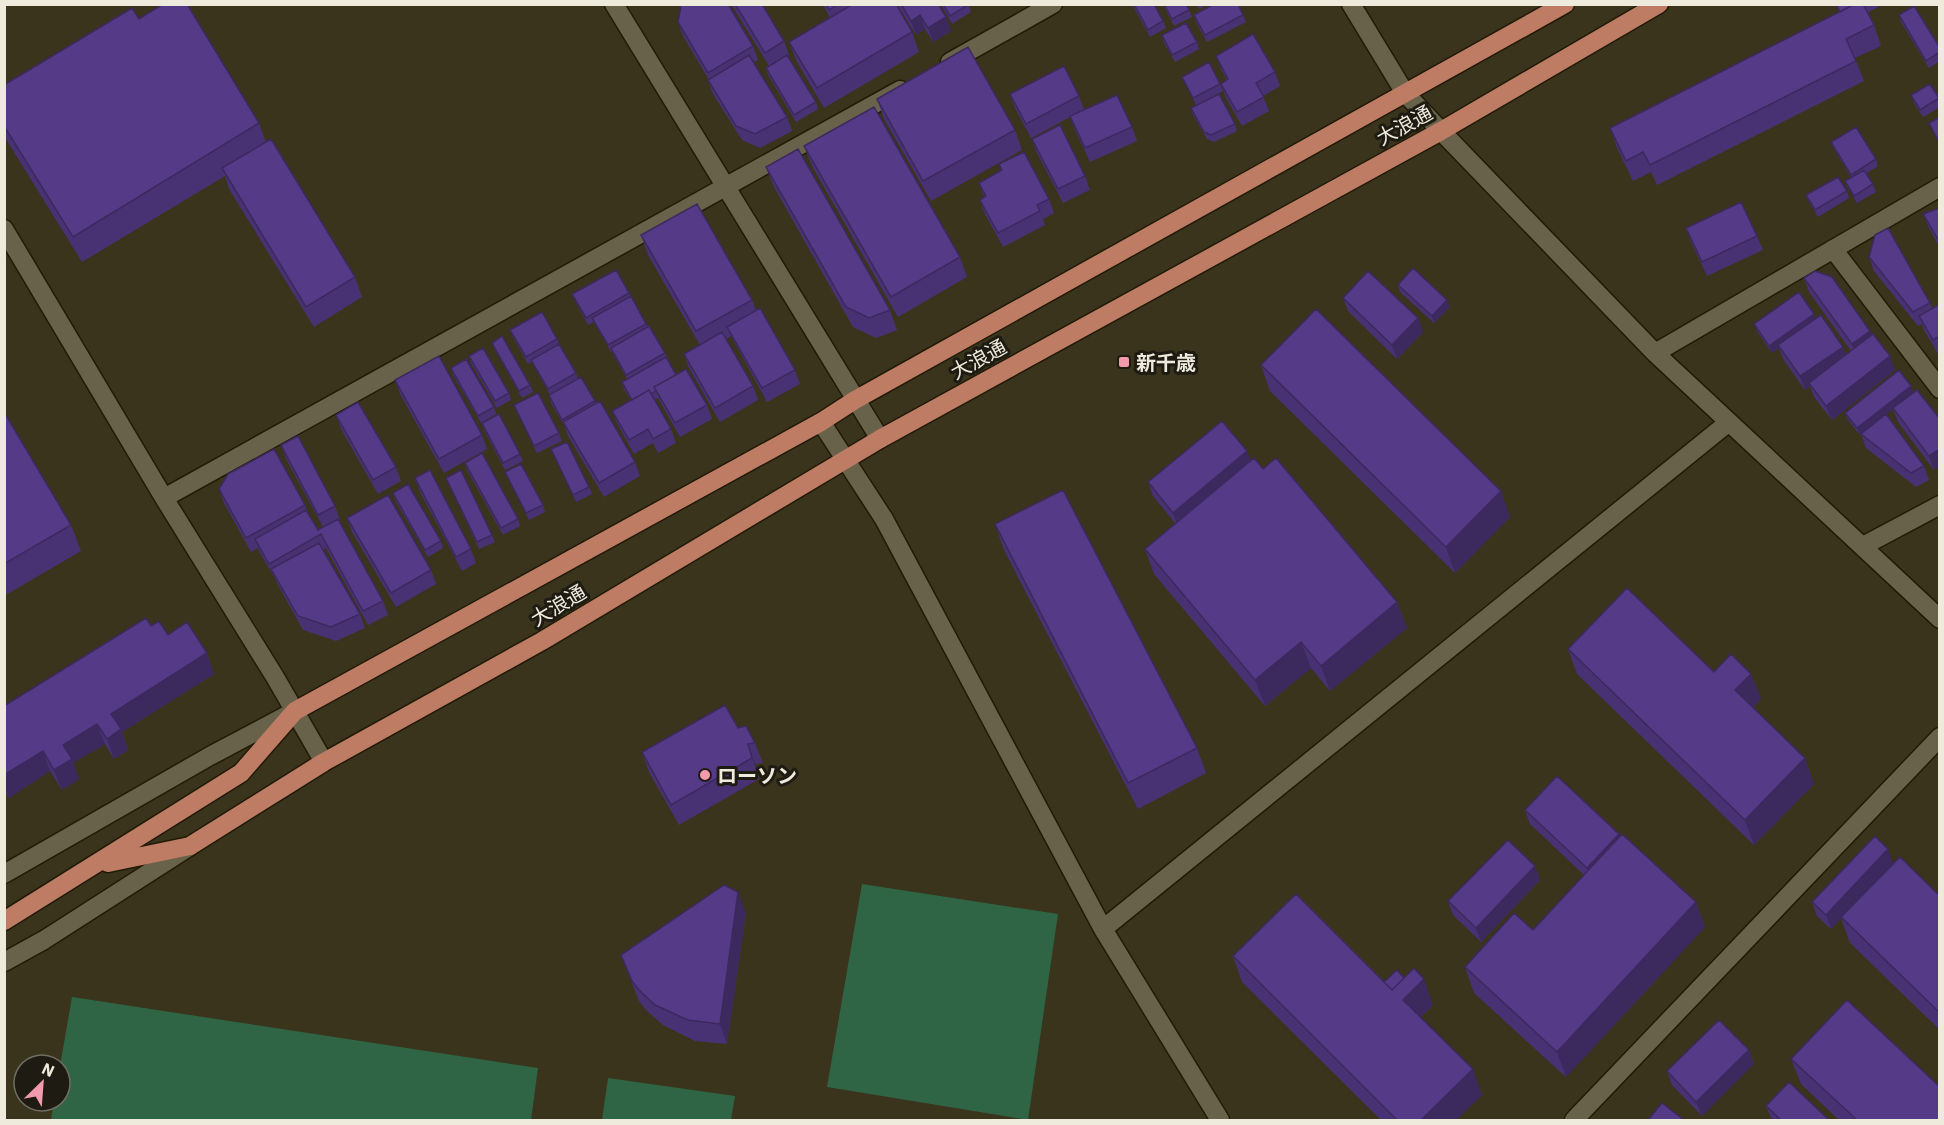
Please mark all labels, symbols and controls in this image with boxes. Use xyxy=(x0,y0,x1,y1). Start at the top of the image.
street label: 大浪通 xyxy=(1371,99,1437,151)
street label: 大浪通 xyxy=(945,333,1011,385)
place label: 新千歳 xyxy=(1136,349,1196,376)
marker: 新千歳 xyxy=(1117,355,1131,369)
street label: 大浪通 xyxy=(525,578,591,632)
place label: ローソン xyxy=(717,762,797,789)
marker: ローソン xyxy=(698,768,712,782)
north arrow xyxy=(12,1053,72,1113)
text: N xyxy=(39,1058,58,1081)

